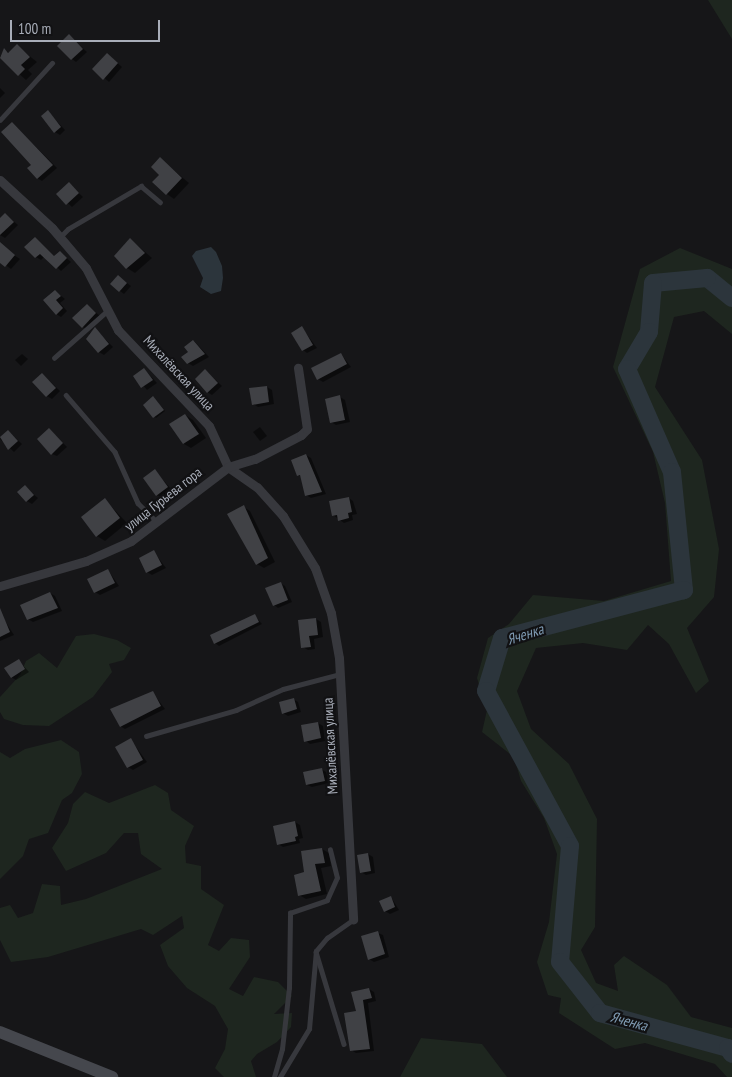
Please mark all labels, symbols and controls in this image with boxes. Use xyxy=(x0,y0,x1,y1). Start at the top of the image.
scale bar xyxy=(12,10,162,42)
text: 100 m xyxy=(18,19,51,38)
street label: Михалёвская улица xyxy=(140,332,218,414)
street label: улица Гурьева гора xyxy=(121,464,205,534)
water label: Яченка xyxy=(504,620,546,648)
street label: Михалёвская улица xyxy=(319,697,341,795)
water label: Яченка xyxy=(609,1007,649,1035)

